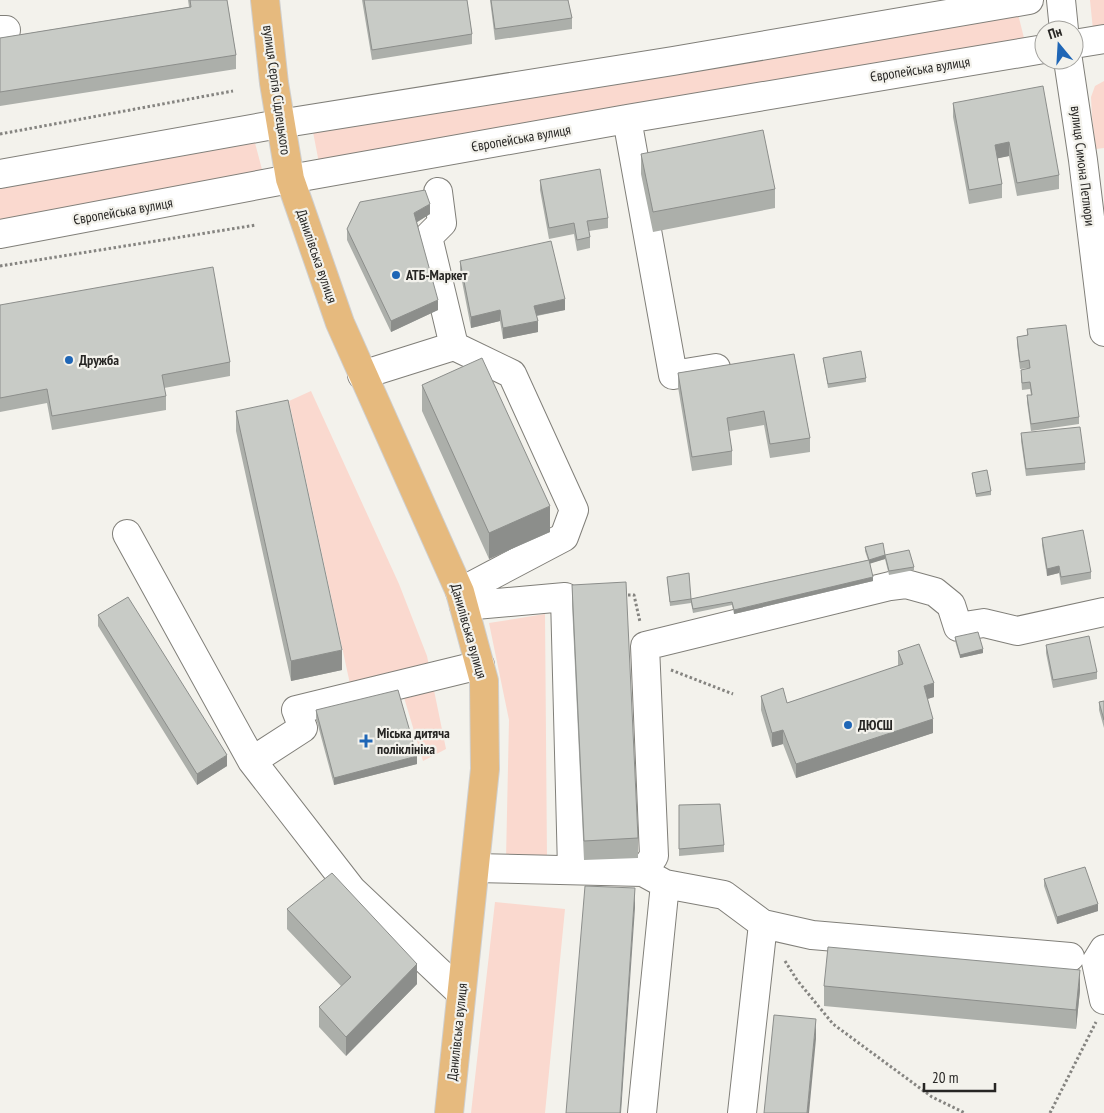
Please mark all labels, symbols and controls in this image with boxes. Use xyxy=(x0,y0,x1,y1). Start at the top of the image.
north arrow xyxy=(1034,20,1084,70)
text: Пн xyxy=(1046,22,1064,43)
street label: вулиця Сергія Сідлецького xyxy=(259,24,295,156)
street label: Європейська вулиця xyxy=(869,52,971,86)
street label: вулиця Симона Петлюри xyxy=(1067,105,1099,227)
street label: Європейська вулиця xyxy=(470,120,572,156)
street label: Європейська вулиця xyxy=(72,193,174,229)
street label: Данилівська вулиця xyxy=(293,207,341,305)
place label: АТБ-Маркет xyxy=(405,266,467,284)
marker: АТБ-Маркет xyxy=(390,269,402,281)
place label: Дружба xyxy=(79,351,119,369)
marker: Дружба xyxy=(63,354,75,366)
street label: Данилівська вулиця xyxy=(447,581,491,681)
place label: ДЮСШ xyxy=(858,716,893,734)
marker: ДЮСШ xyxy=(842,719,854,731)
place label: Міська дитяча поліклініка xyxy=(377,724,450,758)
marker: Міська дитяча поліклініка xyxy=(359,734,373,748)
street label: Данилівська вулиця xyxy=(443,982,471,1082)
scale bar xyxy=(924,1060,995,1092)
text: 20 m xyxy=(932,1068,958,1087)

